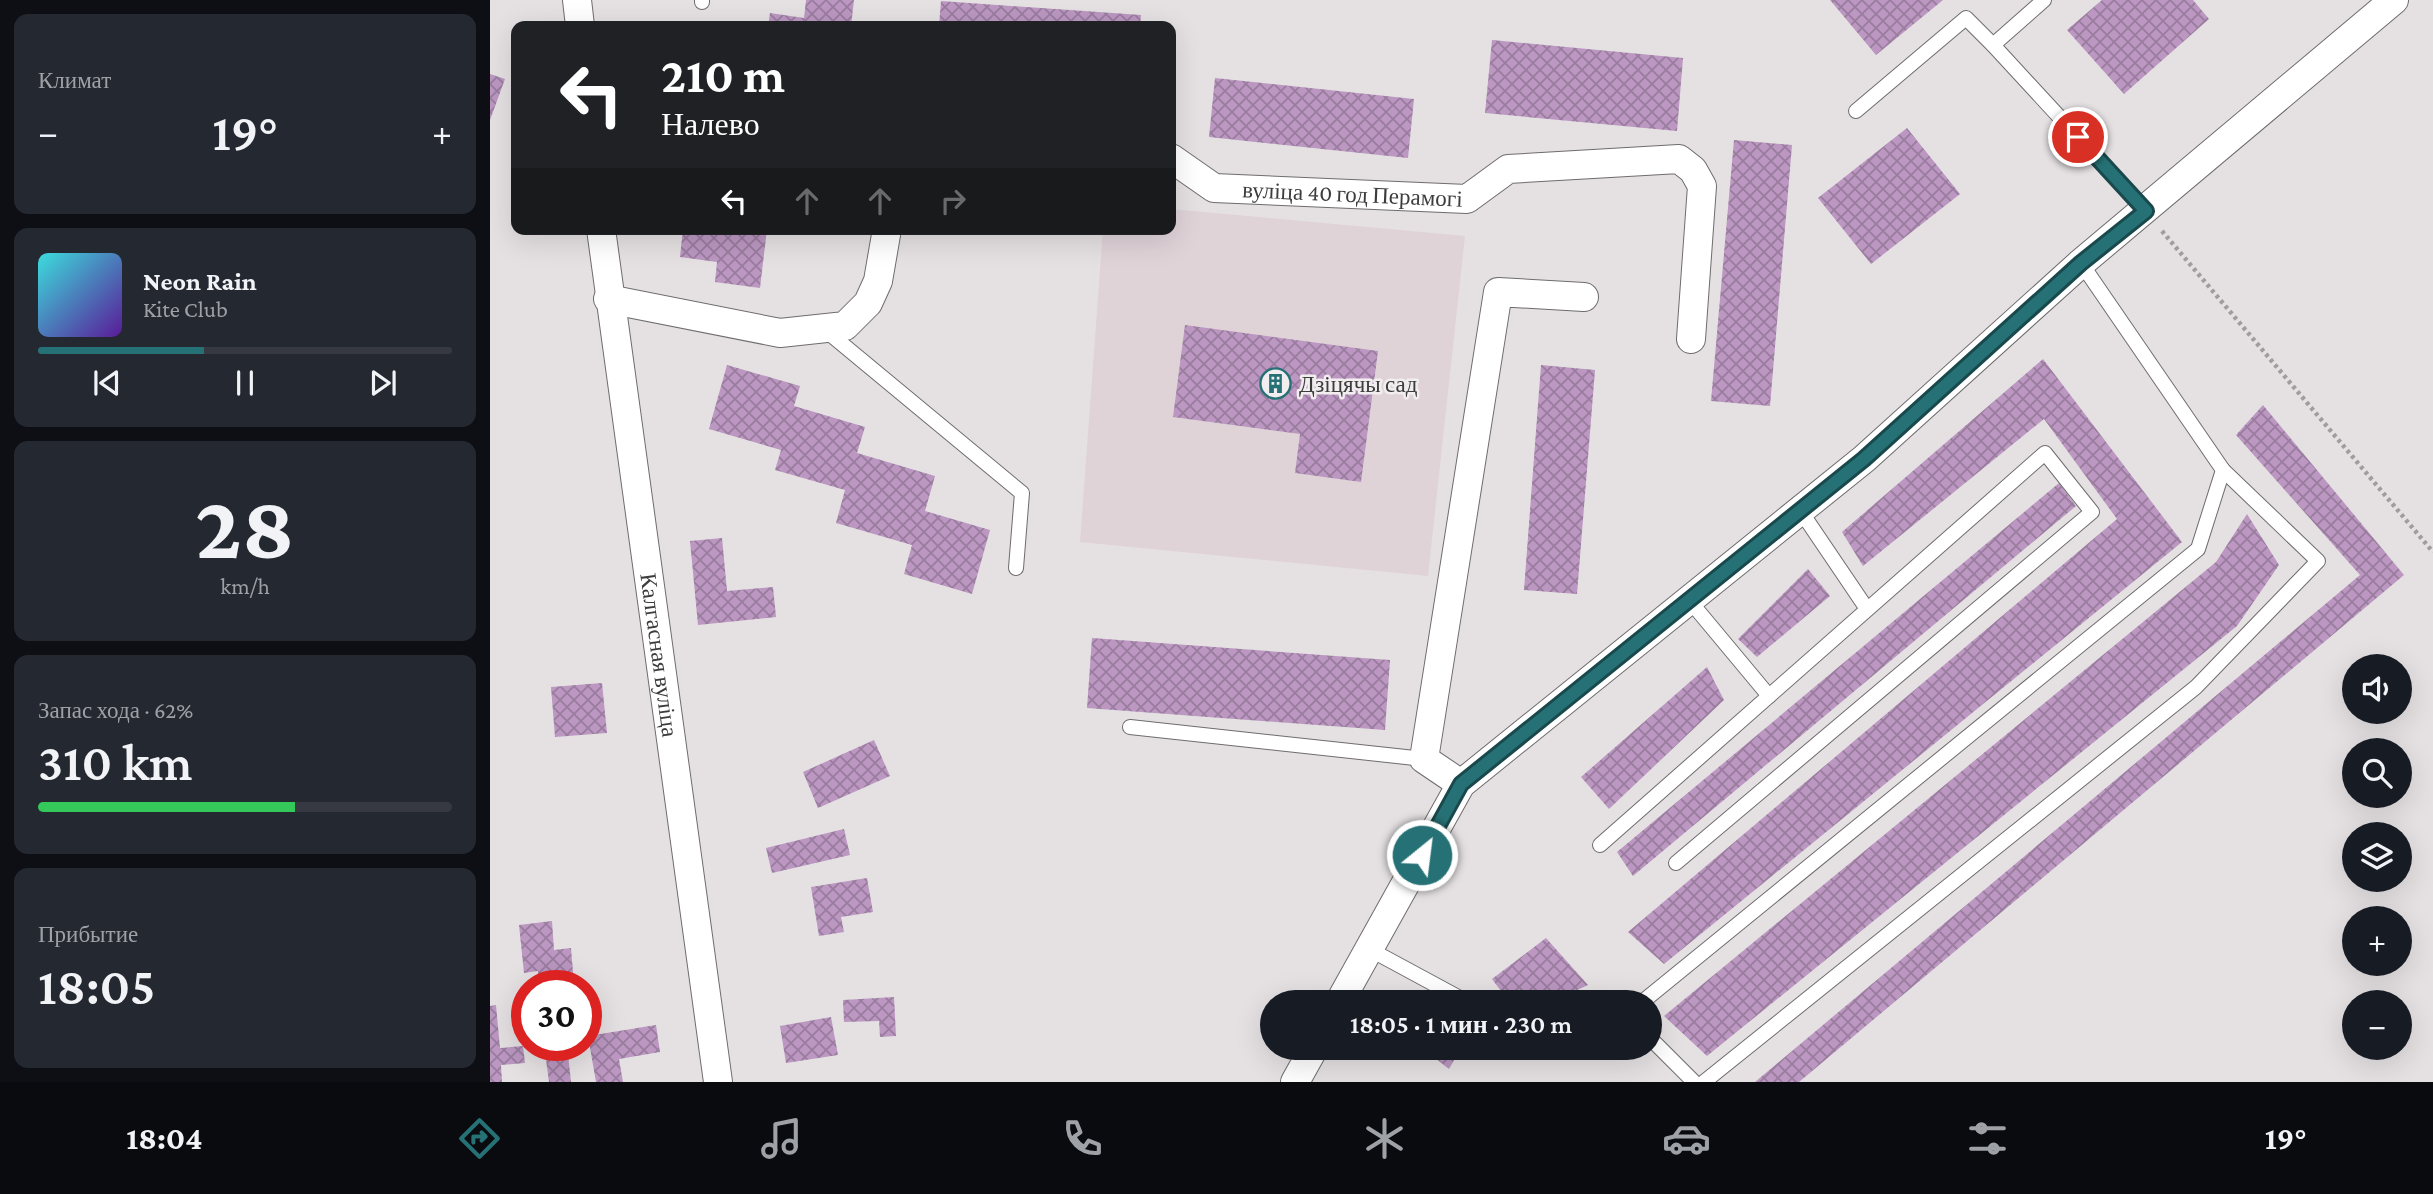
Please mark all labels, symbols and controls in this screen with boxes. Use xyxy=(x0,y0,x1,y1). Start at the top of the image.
text: 210 m xyxy=(661,48,785,103)
icon: left xyxy=(546,49,637,140)
text: Климат xyxy=(38,67,111,93)
text: 19° xyxy=(212,103,278,161)
text: Налево xyxy=(661,106,760,142)
pin xyxy=(2048,107,2108,167)
text: − xyxy=(38,111,58,153)
text: + xyxy=(432,111,452,153)
icon: arrive xyxy=(2059,118,2097,156)
street label: вуліца 40 год Перамогі xyxy=(1242,176,1463,212)
icon: left xyxy=(715,182,753,220)
icon: ahead xyxy=(788,182,826,220)
icon: ahead xyxy=(861,182,899,220)
icon: right xyxy=(934,182,972,220)
text: Neon Rain xyxy=(143,267,257,296)
text: Kite Club xyxy=(143,296,228,322)
icon: previous xyxy=(88,364,126,402)
icon: pause xyxy=(226,364,264,402)
icon: next xyxy=(364,364,402,402)
building icon: Дзіцячы сад xyxy=(1259,367,1293,401)
place label: Дзіцячы сад xyxy=(1299,371,1418,397)
text: 28 xyxy=(195,476,295,578)
street label: Калгасная вуліца xyxy=(635,571,684,739)
text: km/h xyxy=(220,573,270,599)
map controls xyxy=(2342,654,2412,1060)
button: sound xyxy=(2342,654,2412,724)
text: Запас хода · 62% xyxy=(38,697,193,723)
text: 310 km xyxy=(38,733,193,791)
button: search xyxy=(2342,738,2412,808)
position arrow xyxy=(1385,818,1459,892)
button: layers xyxy=(2342,822,2412,892)
button: + xyxy=(2342,906,2412,976)
text: Прибытие xyxy=(38,921,138,947)
text: 18:05 xyxy=(38,957,155,1015)
speed limit sign: 30 xyxy=(511,970,602,1061)
button: − xyxy=(2342,990,2412,1060)
text: 18:05 · 1 мин · 230 m xyxy=(1350,1010,1572,1039)
icon: directions xyxy=(455,1114,504,1163)
icon: music xyxy=(757,1114,806,1163)
icon: phone xyxy=(1058,1114,1107,1163)
icon: climate xyxy=(1360,1114,1409,1163)
icon: car xyxy=(1662,1114,1711,1163)
icon: filters xyxy=(1963,1114,2012,1163)
text: 18:04 xyxy=(126,1120,202,1156)
text: 19° xyxy=(2265,1120,2307,1156)

